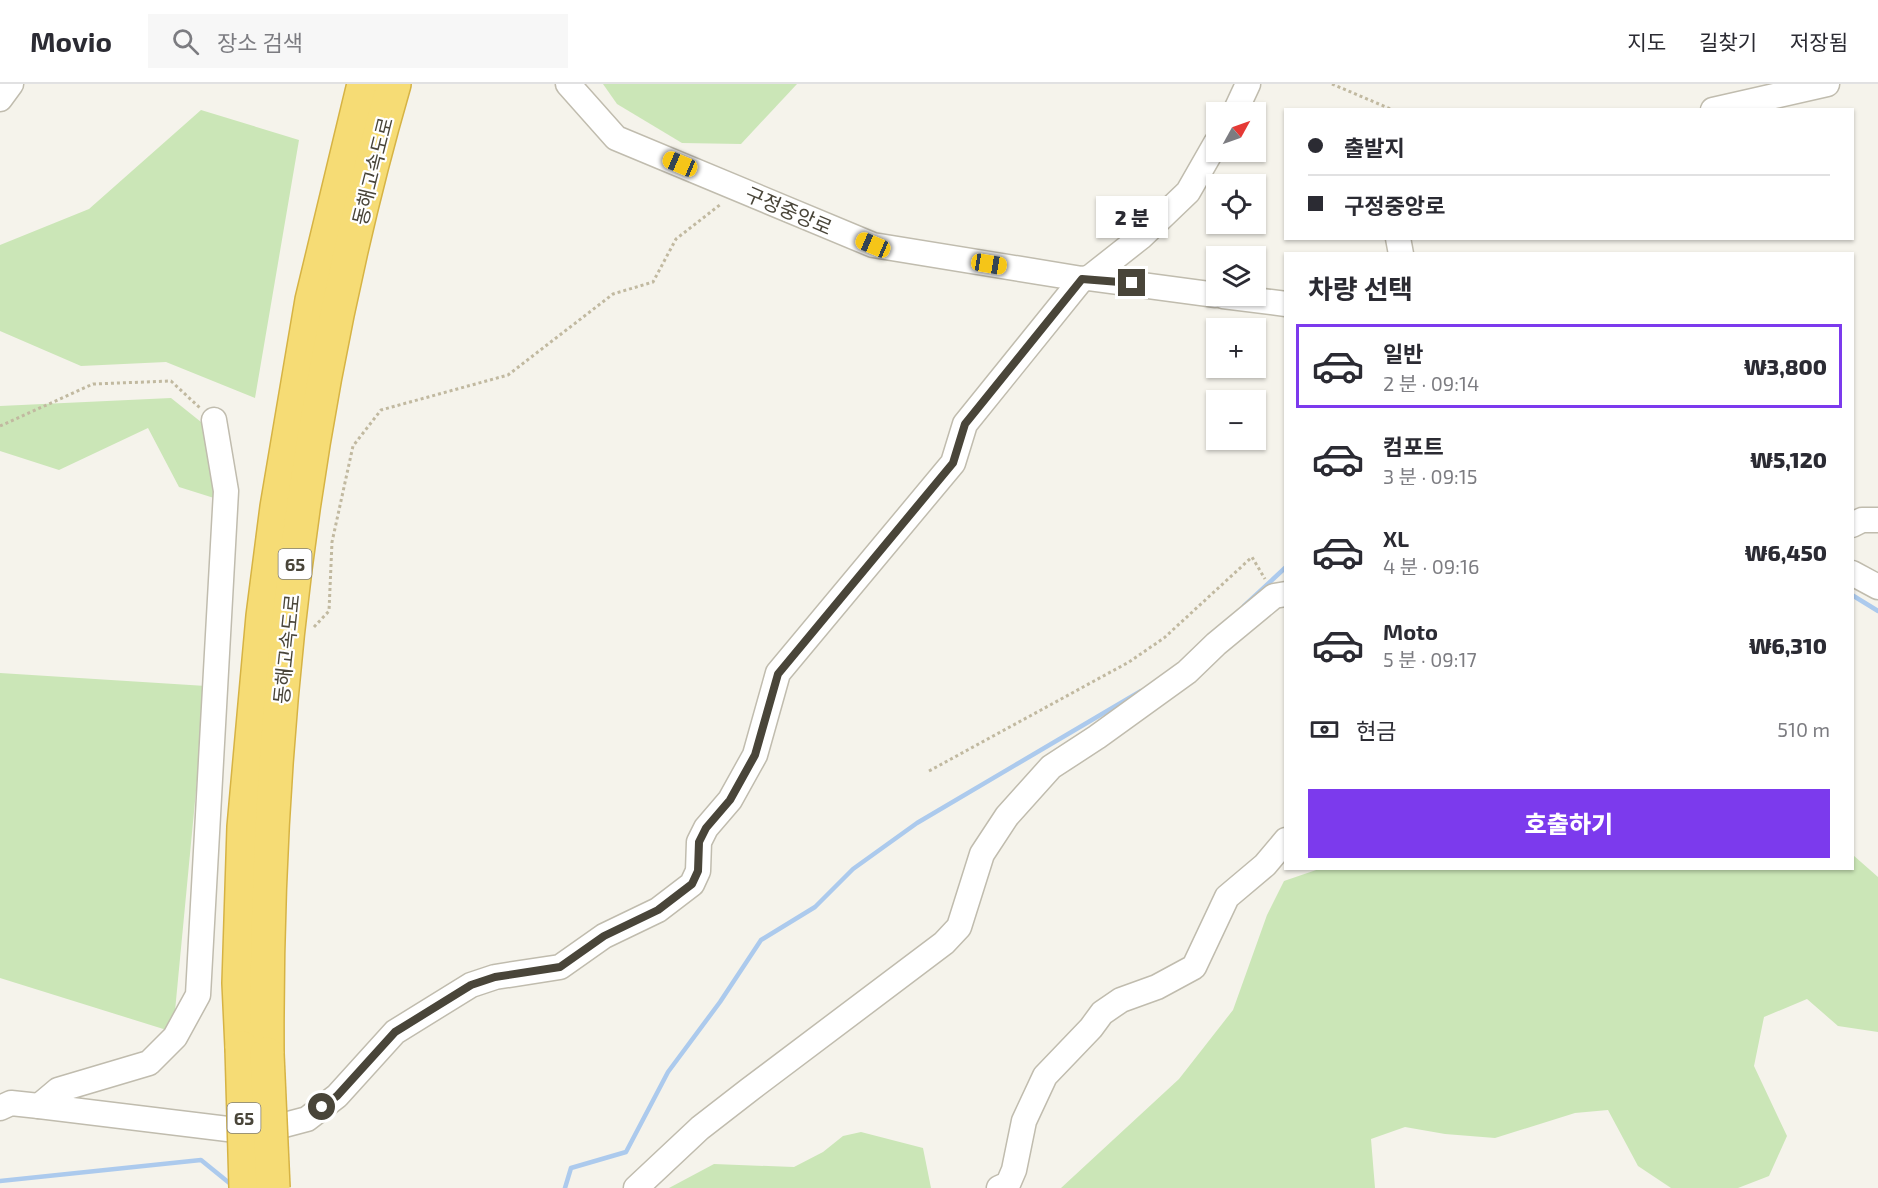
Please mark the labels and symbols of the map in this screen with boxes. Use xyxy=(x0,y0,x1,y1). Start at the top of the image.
north arrow xyxy=(1206,102,1266,162)
street label: 동해고속도로 xyxy=(347,115,397,227)
car xyxy=(660,149,700,179)
street label: 구정중앙로 xyxy=(742,181,836,239)
callout: 2 분 xyxy=(1096,196,1168,238)
car xyxy=(853,230,893,260)
car xyxy=(970,252,1008,276)
route end xyxy=(1118,269,1145,296)
road number: 65 xyxy=(278,549,312,579)
street label: 동해고속도로 xyxy=(268,593,304,705)
route start xyxy=(308,1093,335,1120)
road number: 65 xyxy=(228,1103,260,1133)

